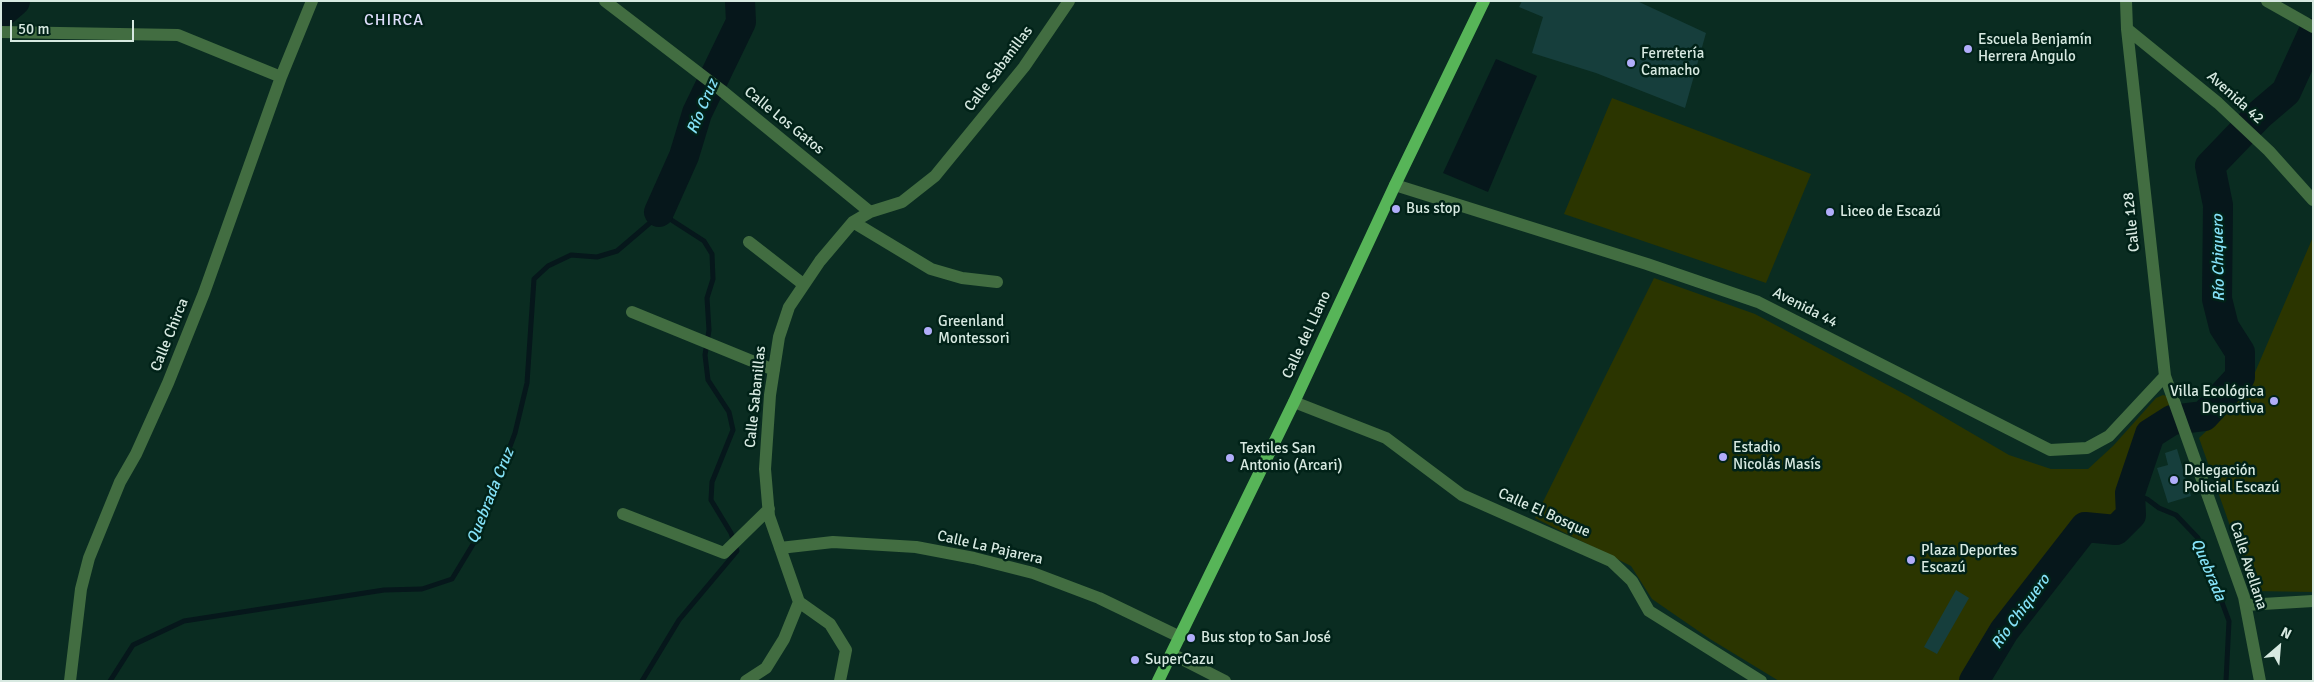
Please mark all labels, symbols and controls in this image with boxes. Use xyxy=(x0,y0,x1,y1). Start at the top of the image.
scale bar xyxy=(12,10,136,42)
district label: CHIRCA xyxy=(363,11,425,31)
text: 50 m xyxy=(18,20,49,38)
street label: Calle Sabanillas xyxy=(961,23,1037,115)
place label: Escuela Benjamín Herrera Angulo xyxy=(1978,31,2092,66)
marker: Escuela Benjamín Herrera Angulo xyxy=(1962,43,1974,55)
place label: Ferretería Camacho xyxy=(1641,45,1704,80)
marker: Ferretería Camacho xyxy=(1625,57,1637,69)
street label: Avenida 42 xyxy=(2203,68,2267,128)
water label: Río Cruz xyxy=(683,77,723,137)
street label: Calle Los Gatos xyxy=(740,83,828,159)
street label: Calle 128 xyxy=(2120,191,2144,253)
place label: Bus stop xyxy=(1406,200,1461,218)
marker: Bus stop xyxy=(1390,203,1402,215)
place label: Liceo de Escazú xyxy=(1840,203,1941,221)
marker: Liceo de Escazú xyxy=(1824,206,1836,218)
water label: Río Chiquero xyxy=(2209,214,2229,302)
street label: Avenida 44 xyxy=(1770,284,1840,332)
street label: Calle del Llano xyxy=(1279,288,1335,382)
street label: Calle Chirca xyxy=(147,296,193,374)
place label: Greenland Montessori xyxy=(938,313,1009,348)
marker: Greenland Montessori xyxy=(922,325,934,337)
street label: Calle Sabanillas xyxy=(742,345,770,449)
place label: Villa Ecológica Deportiva xyxy=(2170,383,2264,418)
marker: Villa Ecológica Deportiva xyxy=(2268,395,2280,407)
place label: Estadio Nicolás Masís xyxy=(1733,439,1821,474)
place label: Textiles San Antonio (Arcari) xyxy=(1240,440,1342,475)
water label: Quebrada Cruz xyxy=(463,446,519,546)
marker: Estadio Nicolás Masís xyxy=(1717,451,1729,463)
marker: Textiles San Antonio (Arcari) xyxy=(1224,452,1236,464)
place label: Delegación Policial Escazú xyxy=(2184,462,2280,497)
marker: Delegación Policial Escazú xyxy=(2168,474,2180,486)
street label: Calle El Bosque xyxy=(1495,485,1593,541)
street label: Calle Avellana xyxy=(2225,520,2271,612)
street label: Calle La Pajarera xyxy=(935,527,1045,569)
water label: Quebrada xyxy=(2186,536,2230,604)
place label: Plaza Deportes Escazú xyxy=(1921,542,2017,577)
marker: Plaza Deportes Escazú xyxy=(1905,554,1917,566)
water label: Río Chiquero xyxy=(1987,571,2055,653)
north arrow xyxy=(2254,622,2304,672)
text: N xyxy=(2278,623,2294,643)
place label: Bus stop to San José xyxy=(1201,629,1331,647)
marker: Bus stop to San José xyxy=(1185,632,1197,644)
place label: SuperCazu xyxy=(1145,651,1214,669)
marker: SuperCazu xyxy=(1129,654,1141,666)

